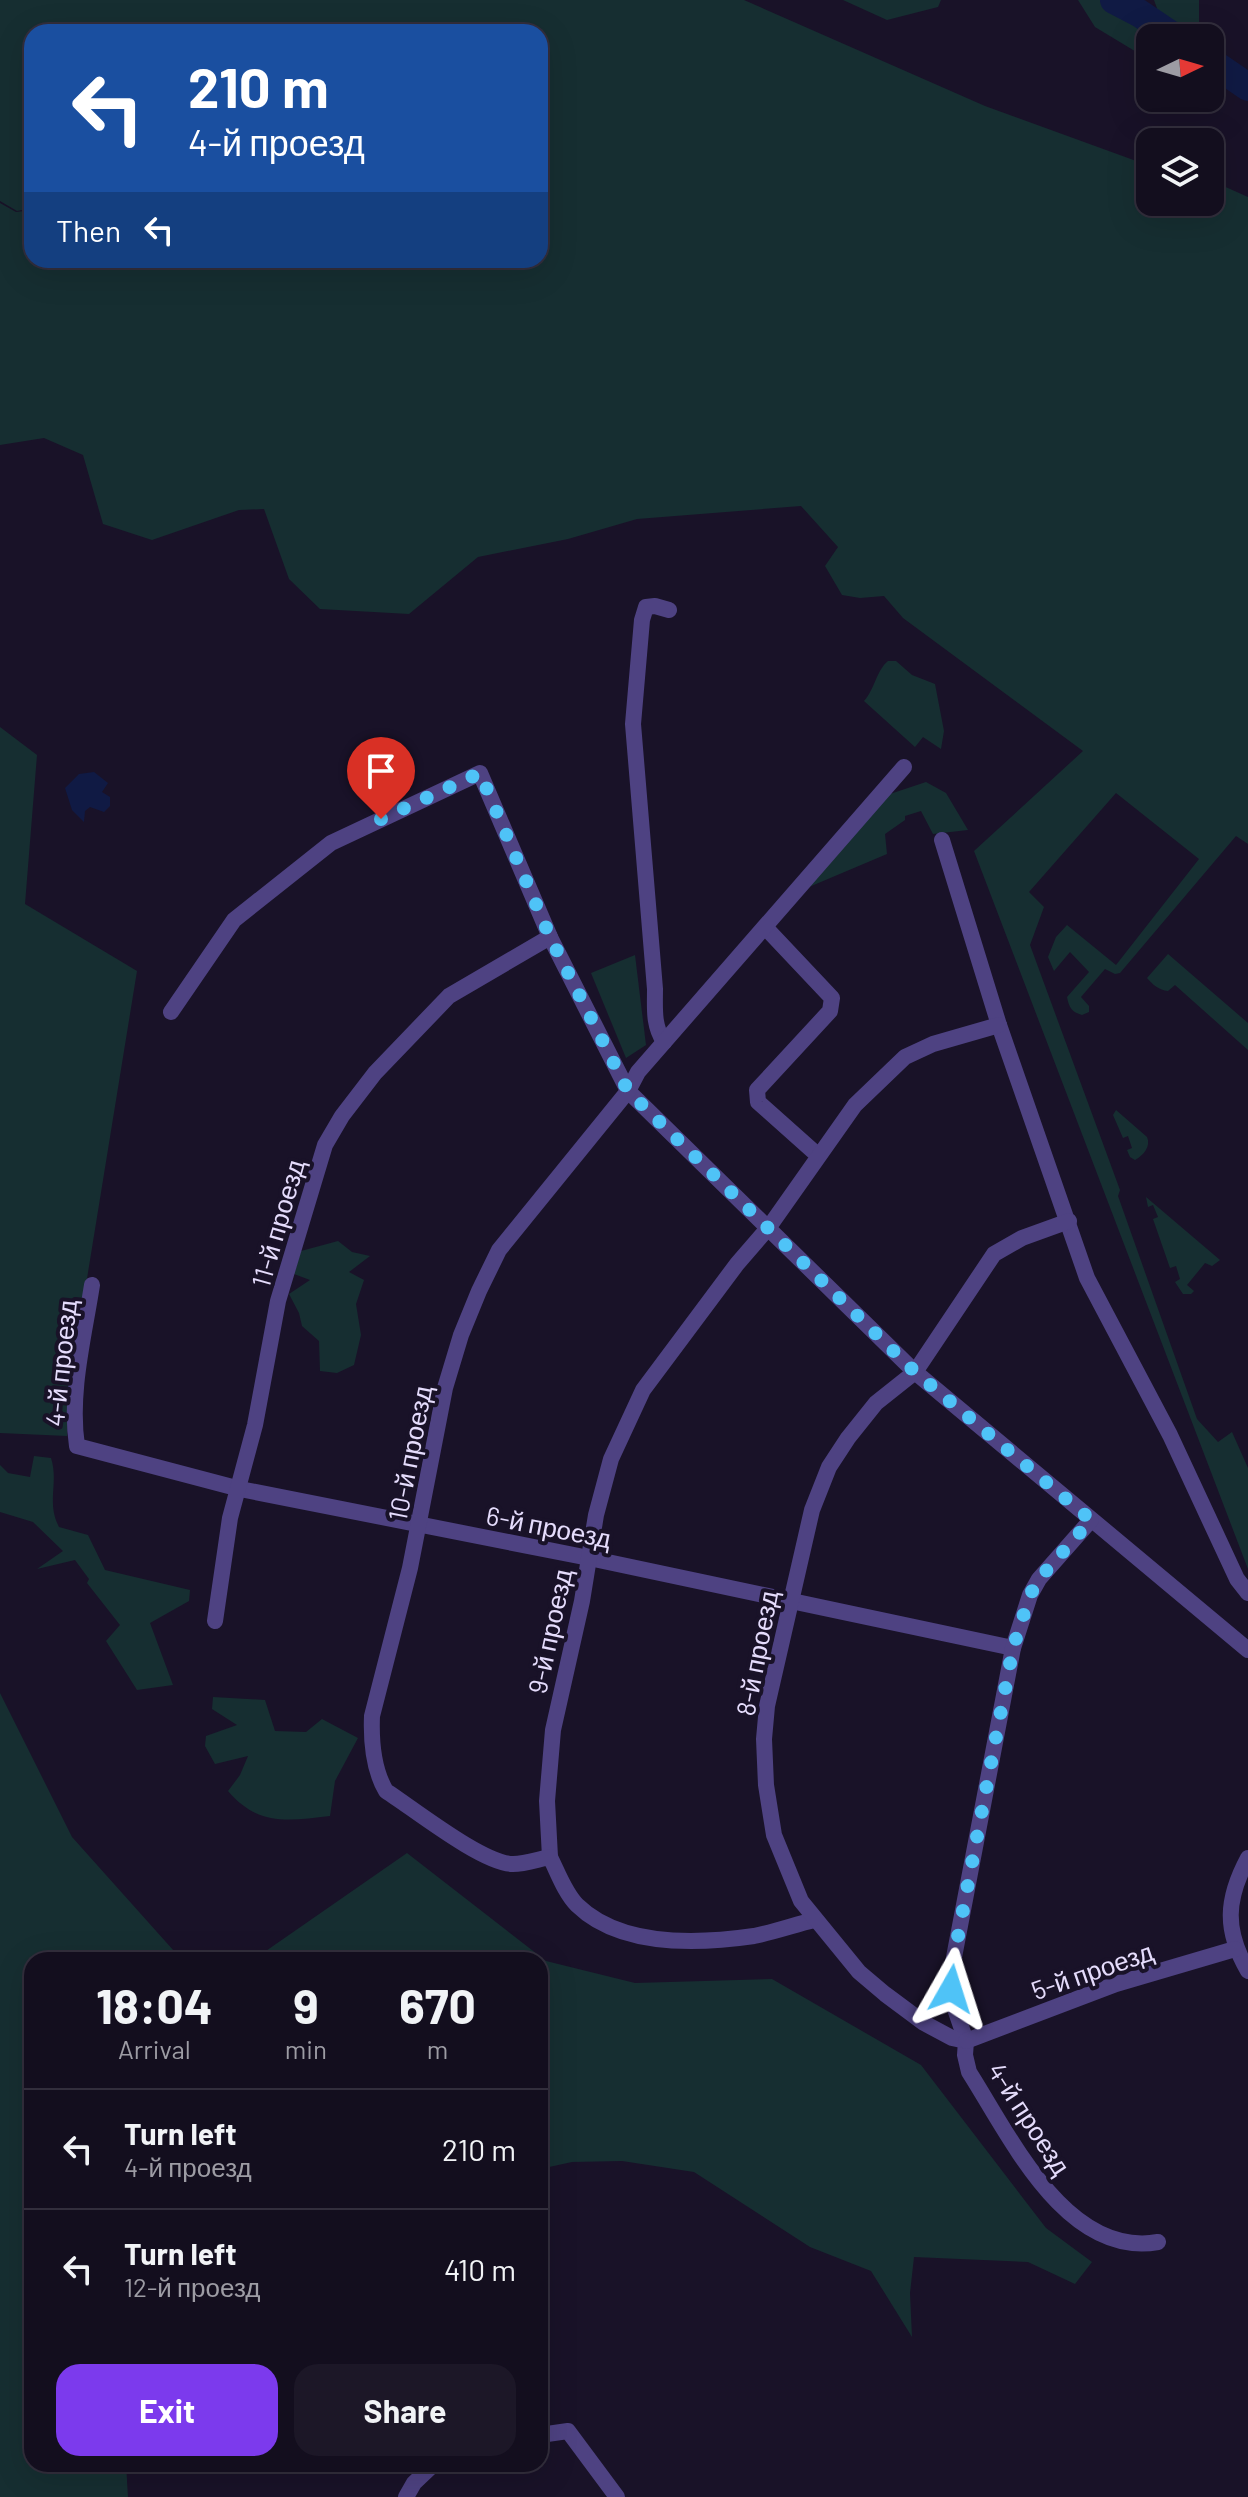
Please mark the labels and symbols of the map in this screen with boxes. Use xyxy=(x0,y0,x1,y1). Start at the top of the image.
north arrow xyxy=(1136,24,1224,112)
pin xyxy=(347,737,415,819)
street label: 11-й проезд xyxy=(244,1155,310,1291)
street label: 4-й проезд xyxy=(38,1298,82,1428)
street label: 10-й проезд xyxy=(381,1383,437,1523)
street label: 6-й проезд xyxy=(484,1499,614,1553)
street label: 9-й проезд xyxy=(521,1566,577,1696)
street label: 8-й проезд xyxy=(729,1588,783,1718)
street label: 5-й проезд xyxy=(1027,1935,1157,2005)
position arrow xyxy=(909,1947,993,2031)
street label: 4-й проезд xyxy=(982,2056,1078,2180)

